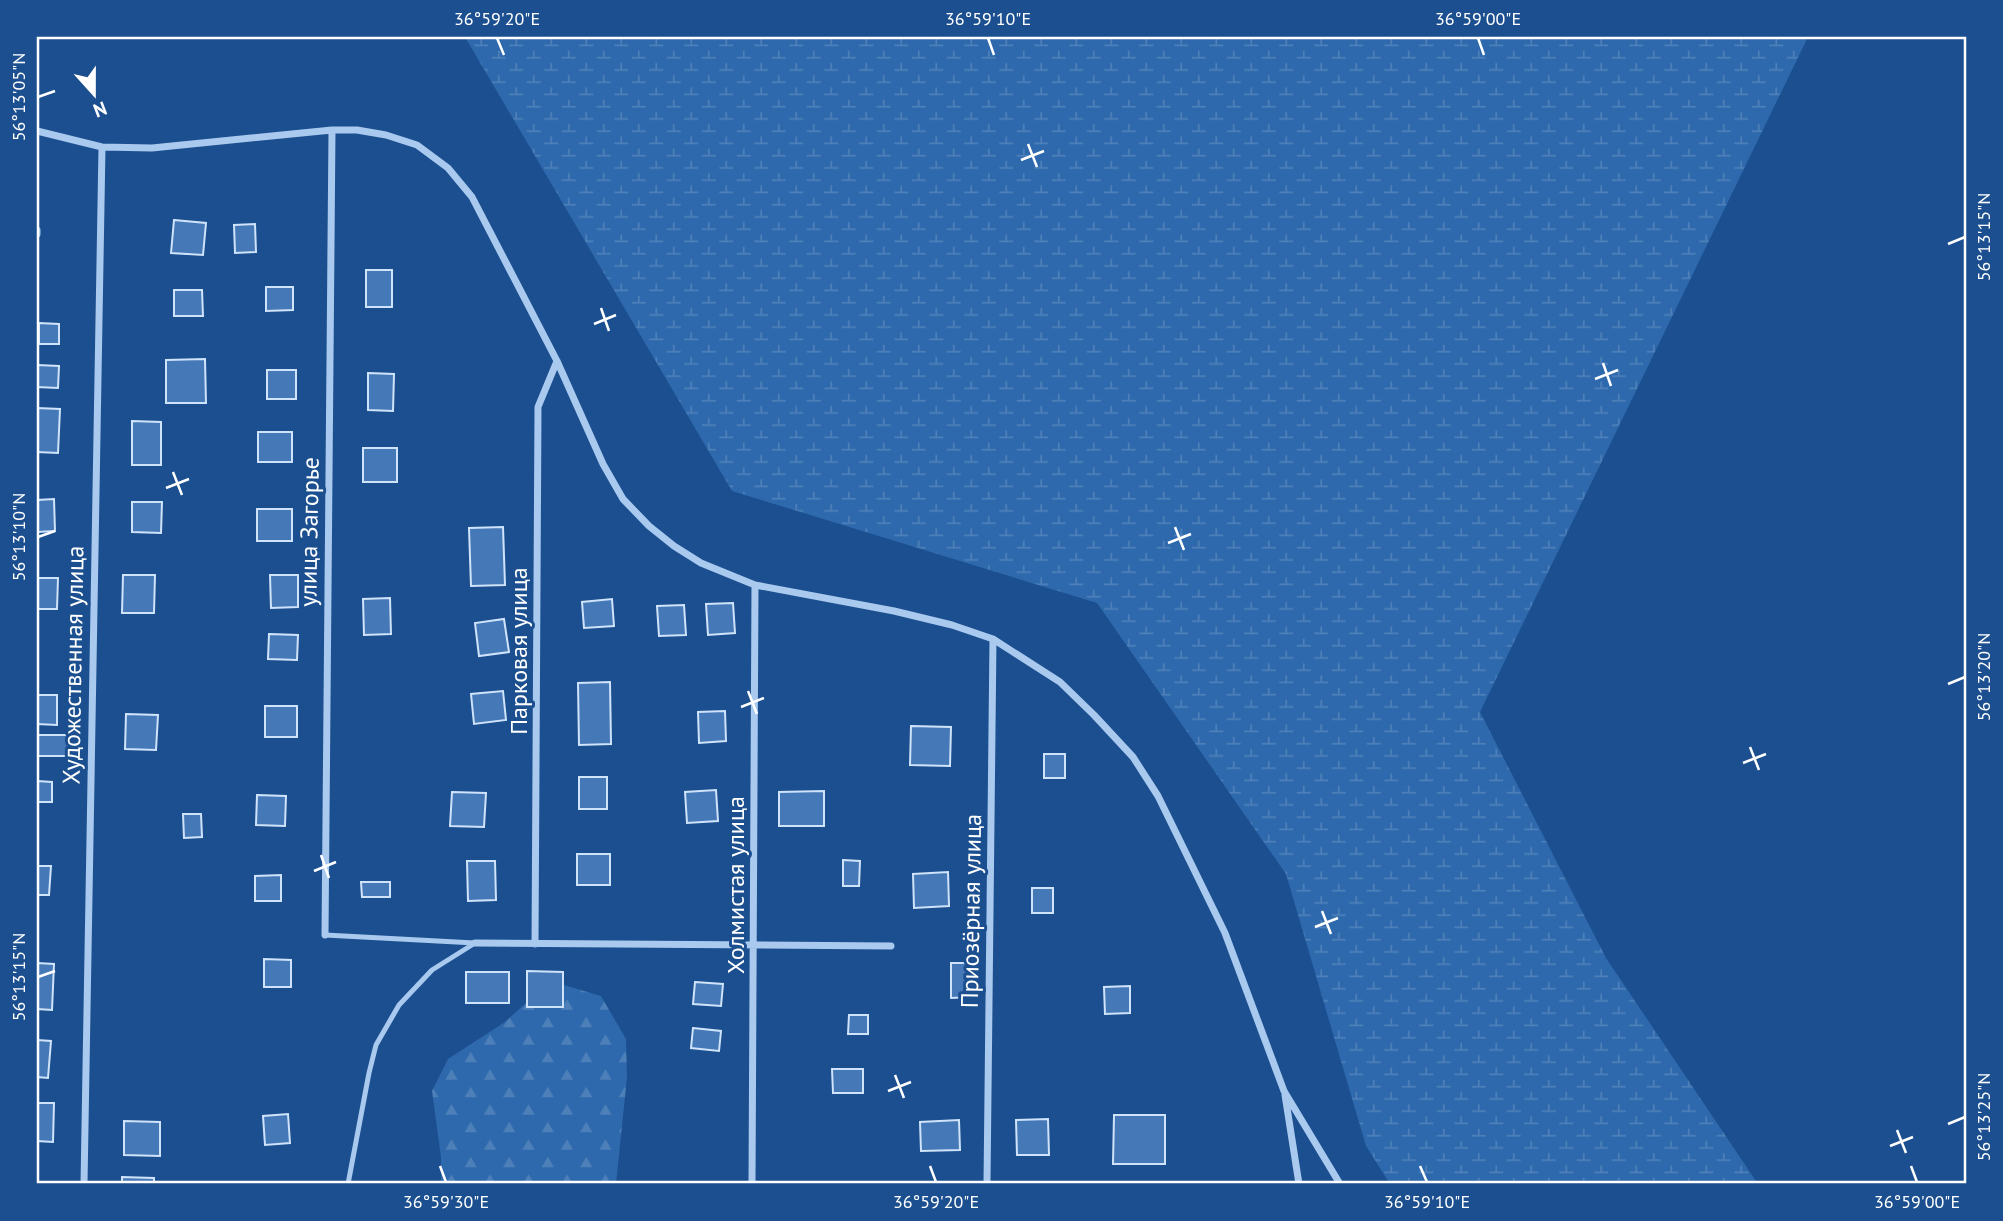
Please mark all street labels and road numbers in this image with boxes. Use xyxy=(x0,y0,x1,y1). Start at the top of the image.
street label: улица Загорье xyxy=(292,457,326,607)
street label: Художественная улица xyxy=(55,545,91,785)
street label: Парковая улица xyxy=(503,567,534,735)
street label: Холмистая улица xyxy=(720,796,751,974)
street label: Приозёрная улица xyxy=(954,814,988,1008)

